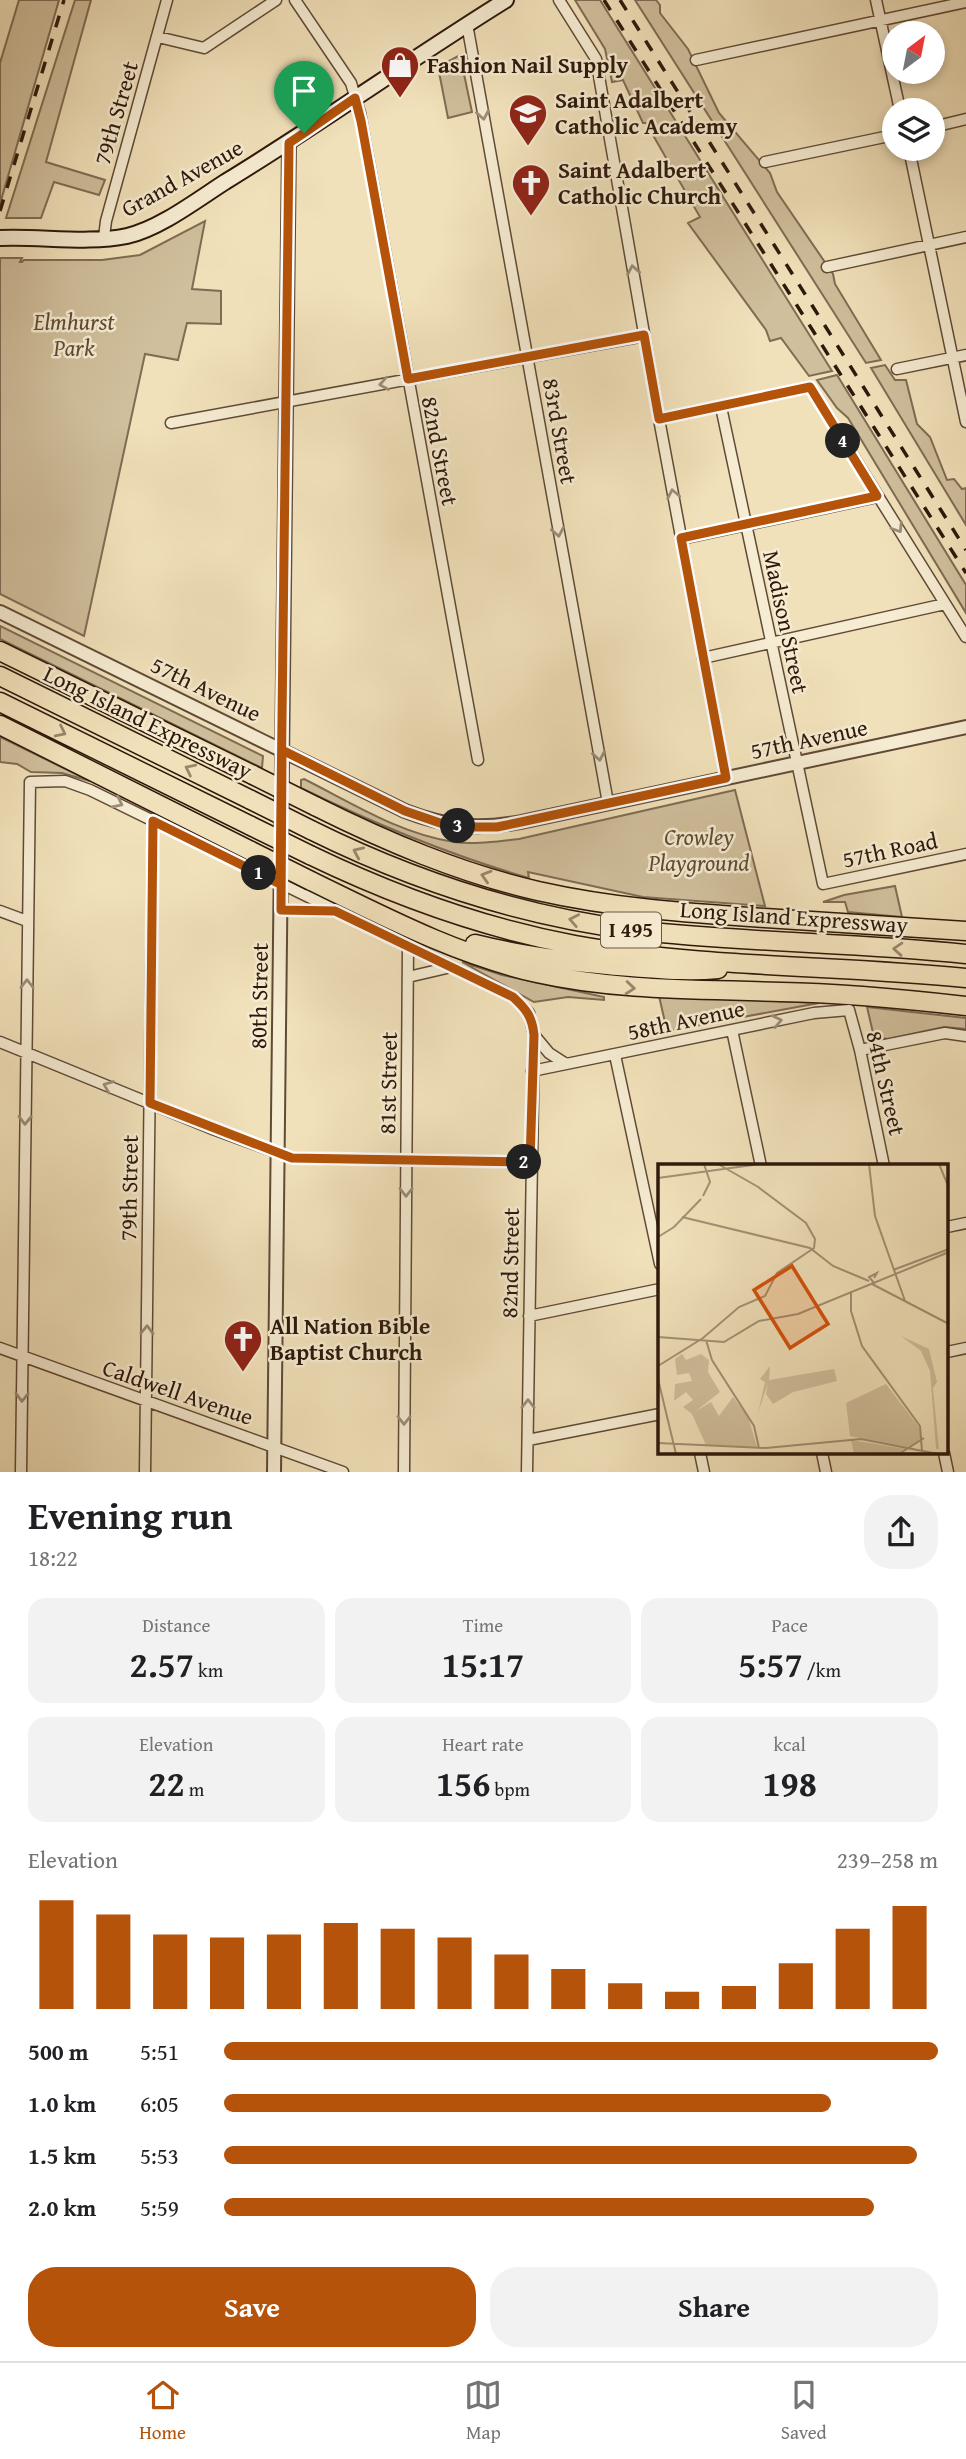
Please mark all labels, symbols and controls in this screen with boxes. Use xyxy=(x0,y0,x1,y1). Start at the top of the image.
north arrow xyxy=(882,21,945,84)
map controls xyxy=(882,21,945,161)
shop icon: Fashion Nail Supply xyxy=(379,44,421,99)
place label: Fashion Nail Supply xyxy=(427,48,628,81)
street label: 79th Street xyxy=(85,57,146,169)
pin xyxy=(274,61,334,133)
icon: arrive xyxy=(285,72,323,110)
place label: Saint Adalbert Catholic Academy xyxy=(555,83,738,142)
school or university icon: Saint Adalbert Catholic Academy xyxy=(507,92,549,147)
button: layers xyxy=(882,98,945,161)
one-way arrow xyxy=(475,109,490,121)
street label: Grand Avenue xyxy=(115,131,249,225)
place label: Saint Adalbert Catholic Church xyxy=(558,153,722,212)
church icon: Saint Adalbert Catholic Church xyxy=(510,162,552,217)
one-way arrow xyxy=(626,265,641,276)
park label: Elmhurst Park xyxy=(33,305,115,364)
one-way arrow xyxy=(378,375,390,390)
street label: 83rd Street xyxy=(535,375,586,486)
street label: 82nd Street xyxy=(414,393,467,508)
pin: 4 xyxy=(826,424,860,458)
text: 4 xyxy=(838,426,847,454)
one-way arrow xyxy=(666,488,681,500)
one-way arrow xyxy=(889,521,902,534)
one-way arrow xyxy=(550,526,565,538)
street label: Madison Street xyxy=(755,547,818,696)
street label: 57th Avenue xyxy=(146,648,267,729)
street label: Long Island Expressway xyxy=(38,657,259,787)
street label: 57th Avenue xyxy=(747,710,870,767)
one-way arrow xyxy=(54,724,66,738)
one-way arrow xyxy=(591,750,606,762)
one-way arrow xyxy=(185,764,197,778)
one-way arrow xyxy=(111,795,123,809)
pin: 3 xyxy=(440,808,476,844)
text: 3 xyxy=(453,811,462,839)
park label: Crowley Playground xyxy=(647,820,750,879)
street label: 57th Road xyxy=(839,823,941,876)
one-way arrow xyxy=(352,846,365,860)
pin: 1 xyxy=(242,856,276,890)
text: 1 xyxy=(254,858,263,886)
one-way arrow xyxy=(480,870,492,885)
street label: Long Island Expressway xyxy=(679,892,910,941)
road number: I 495 xyxy=(601,912,661,948)
one-way arrow xyxy=(568,914,580,929)
one-way arrow xyxy=(892,941,903,956)
street label: 80th Street xyxy=(241,942,276,1049)
one-way arrow xyxy=(19,978,34,989)
one-way arrow xyxy=(625,980,636,995)
street label: 58th Avenue xyxy=(624,991,747,1048)
one-way arrow xyxy=(771,1014,783,1029)
street label: 84th Street xyxy=(858,1027,915,1138)
street label: 81st Street xyxy=(370,1031,405,1135)
one-way arrow xyxy=(103,1080,115,1094)
one-way arrow xyxy=(17,1116,33,1126)
street label: 79th Street xyxy=(111,1134,146,1241)
pin: 2 xyxy=(506,1144,542,1180)
text: 2 xyxy=(519,1147,528,1175)
inset map xyxy=(658,1164,948,1454)
one-way arrow xyxy=(398,1188,414,1198)
street label: 82nd Street xyxy=(492,1207,527,1319)
place label: All Nation Bible Baptist Church xyxy=(270,1309,430,1368)
church icon: All Nation Bible Baptist Church xyxy=(222,1318,264,1373)
one-way arrow xyxy=(139,1325,155,1335)
street label: Caldwell Avenue xyxy=(98,1350,258,1433)
one-way arrow xyxy=(14,1392,30,1403)
one-way arrow xyxy=(520,1398,536,1409)
one-way arrow xyxy=(396,1415,412,1426)
text: Evening run xyxy=(28,1487,232,1543)
button: share xyxy=(864,1495,938,1569)
text: 18:22 xyxy=(28,1541,78,1574)
text: Distance xyxy=(142,1611,210,1639)
text: Time xyxy=(463,1611,503,1639)
text: Pace xyxy=(771,1611,808,1639)
text: 2.57 xyxy=(130,1639,194,1690)
text: 15:17 xyxy=(442,1639,524,1690)
text: 5:57 xyxy=(738,1639,803,1690)
text: km xyxy=(194,1656,223,1684)
text: /km xyxy=(803,1656,841,1684)
text: Elevation xyxy=(139,1730,214,1758)
text: Heart rate xyxy=(442,1730,524,1758)
text: kcal xyxy=(773,1730,806,1758)
text: 22 xyxy=(148,1758,185,1809)
text: 156 xyxy=(436,1758,490,1809)
text: 198 xyxy=(762,1758,817,1809)
text: m xyxy=(185,1775,204,1803)
text: bpm xyxy=(490,1775,530,1803)
text: Elevation xyxy=(28,1843,118,1876)
text: 239–258 m xyxy=(837,1843,938,1876)
text: 500 m xyxy=(28,2035,89,2068)
text: 5:51 xyxy=(140,2035,179,2068)
text: 1.0 km xyxy=(28,2087,96,2120)
text: 6:05 xyxy=(140,2087,179,2120)
text: 1.5 km xyxy=(28,2139,96,2172)
text: 5:53 xyxy=(140,2139,179,2172)
text: 2.0 km xyxy=(28,2191,96,2224)
text: 5:59 xyxy=(140,2191,179,2224)
button: Save xyxy=(28,2267,476,2347)
button: Share xyxy=(490,2267,938,2347)
tab: Home xyxy=(139,2376,186,2446)
tab: Map xyxy=(464,2376,502,2446)
tab: Saved xyxy=(781,2376,827,2446)

